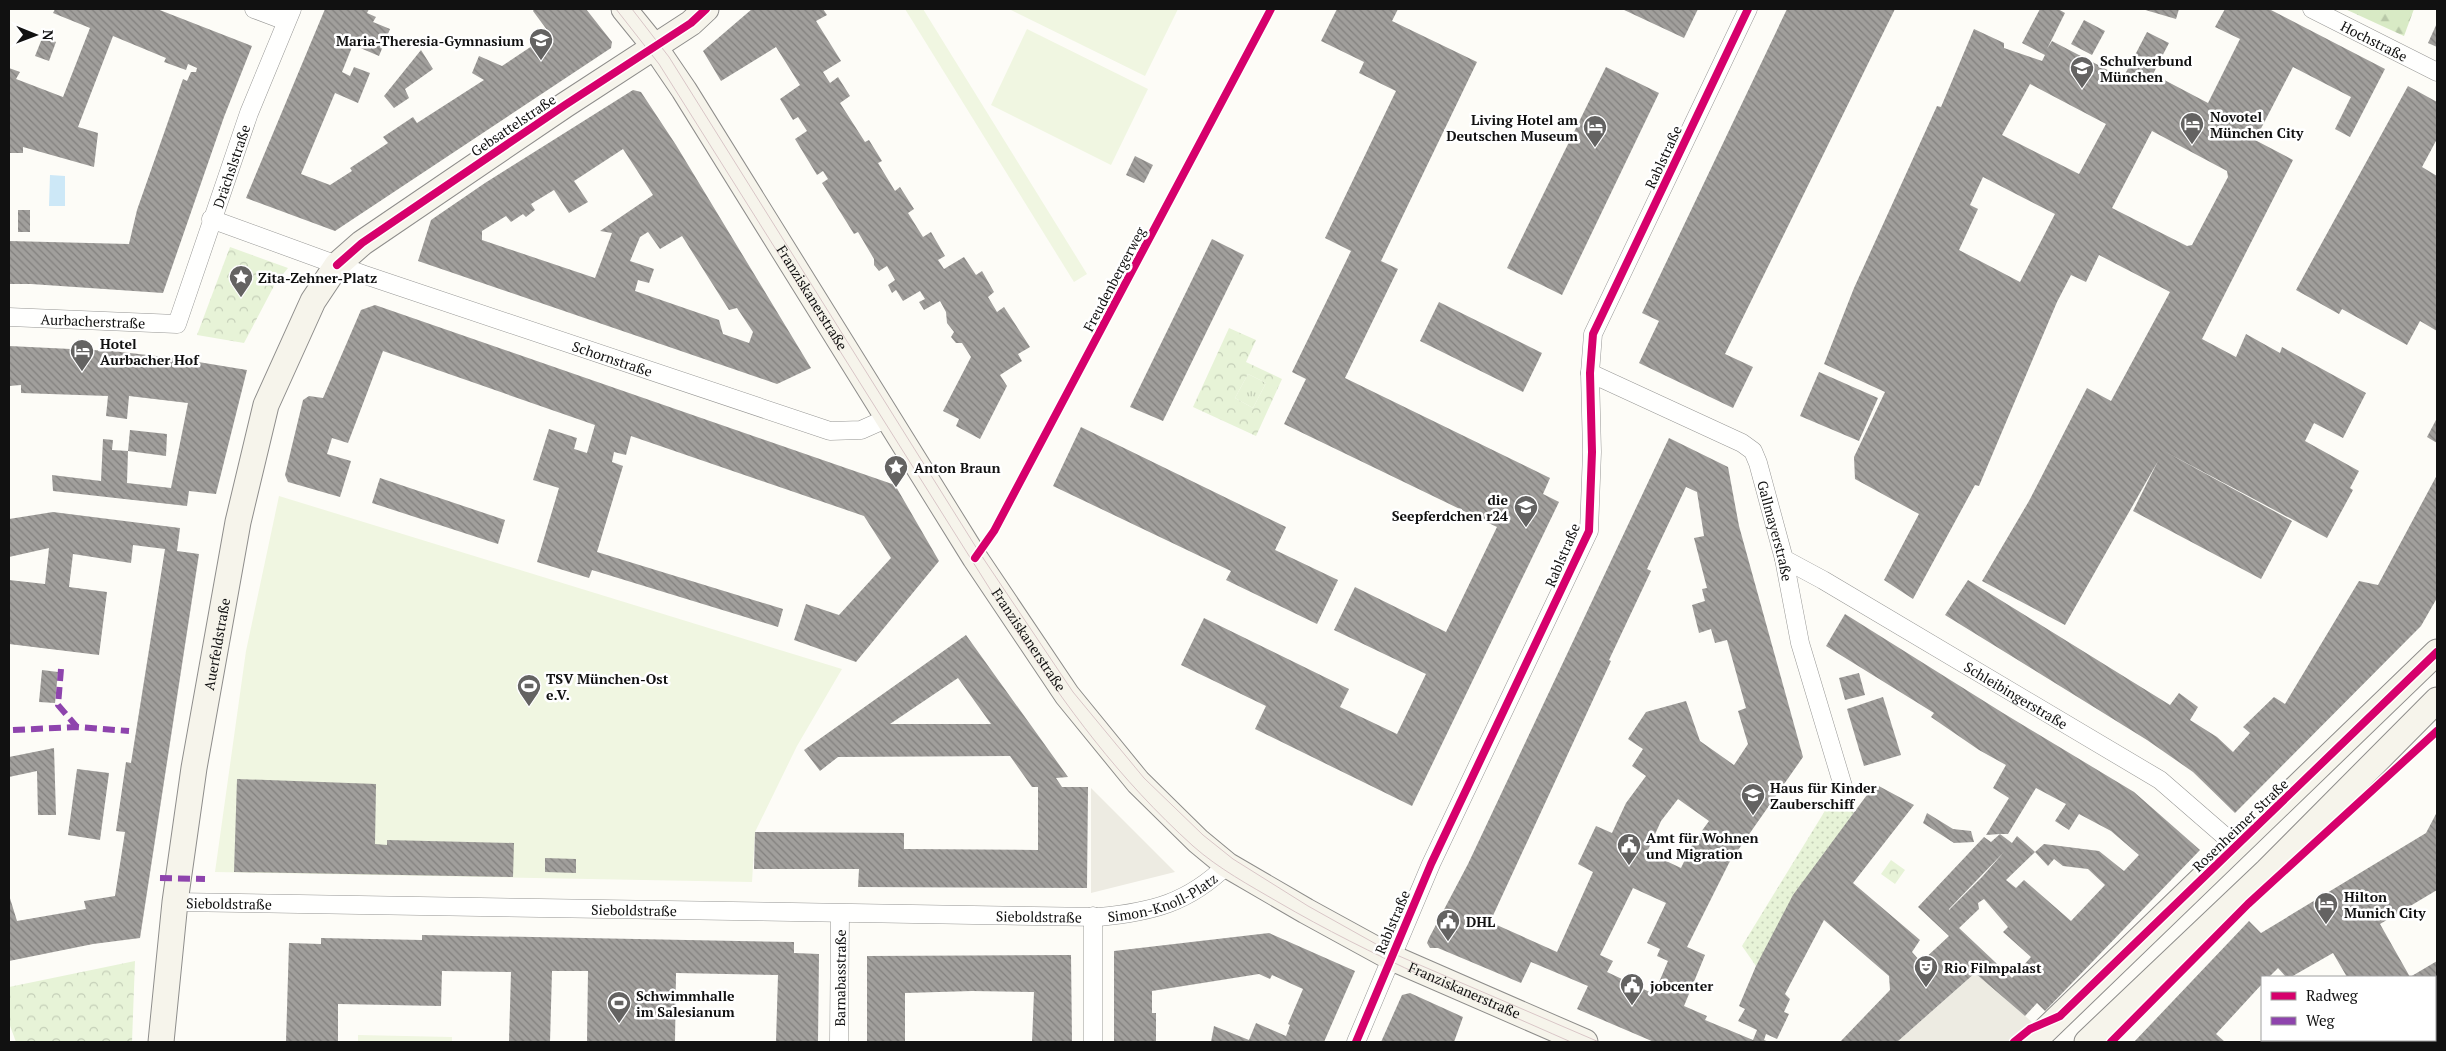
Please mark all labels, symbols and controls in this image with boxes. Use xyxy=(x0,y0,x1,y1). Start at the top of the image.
north arrow xyxy=(10,10,60,60)
street label: Hochstraße xyxy=(2338,16,2411,65)
school or university icon: Maria-Theresia-Gymnasium xyxy=(528,27,554,61)
text: N xyxy=(39,30,58,41)
place label: Maria-Theresia-Gymnasium xyxy=(336,31,524,50)
place label: Schulverbund München xyxy=(2100,51,2193,86)
school or university icon: Schulverbund München xyxy=(2069,55,2095,89)
street label: Gebsattelstraße xyxy=(467,90,559,160)
place label: Novotel München City xyxy=(2210,107,2304,142)
place label: Living Hotel am Deutschen Museum xyxy=(1446,110,1578,145)
hotel icon: Novotel München City xyxy=(2179,111,2205,145)
hotel icon: Living Hotel am Deutschen Museum xyxy=(1582,114,1608,148)
street label: Drächslstraße xyxy=(208,122,254,210)
street label: Rablstraße xyxy=(1640,122,1686,192)
street label: Freudenbergerweg xyxy=(1078,223,1150,335)
street label: Franziskanerstraße xyxy=(773,241,853,353)
place icon: Zita-Zehner-Platz xyxy=(228,264,254,298)
place label: Zita-Zehner-Platz xyxy=(258,268,377,287)
street label: Aurbacherstraße xyxy=(40,309,146,332)
place label: Hotel Aurbacher Hof xyxy=(100,334,200,369)
street label: Schornstraße xyxy=(570,336,655,380)
hotel icon: Hotel Aurbacher Hof xyxy=(69,338,95,372)
place icon: Anton Braun xyxy=(883,454,909,488)
place label: Anton Braun xyxy=(914,458,1001,477)
street label: Gallmayerstraße xyxy=(1754,478,1797,583)
place label: die Seepferdchen r24 xyxy=(1392,490,1508,525)
school or university icon: die Seepferdchen r24 xyxy=(1513,494,1539,528)
street label: Rablstraße xyxy=(1540,520,1584,590)
street label: Franziskanerstraße xyxy=(988,584,1071,695)
street label: Auerfeldstraße xyxy=(199,596,234,692)
street label: Schleibingerstraße xyxy=(1961,657,2072,733)
place label: TSV München-Ost e.V. xyxy=(546,669,669,704)
sports icon: TSV München-Ost e.V. xyxy=(516,673,542,707)
street label: Rosenheimer Straße xyxy=(2188,774,2292,876)
place label: Haus für Kinder Zauberschiff xyxy=(1770,778,1877,813)
school or university icon: Haus für Kinder Zauberschiff xyxy=(1740,782,1766,816)
place label: Amt für Wohnen und Migration xyxy=(1646,828,1758,863)
public building icon: Amt für Wohnen und Migration xyxy=(1616,832,1642,866)
street label: Simon-Knoll-Platz xyxy=(1106,868,1221,926)
street label: Rablstraße xyxy=(1370,887,1414,957)
place label: Hilton Munich City xyxy=(2344,887,2426,922)
hotel icon: Hilton Munich City xyxy=(2313,891,2339,925)
street label: Sieboldstraße xyxy=(186,893,272,913)
street label: Sieboldstraße xyxy=(591,899,677,920)
street label: Sieboldstraße xyxy=(996,906,1082,926)
public building icon: DHL xyxy=(1435,908,1461,942)
place label: DHL xyxy=(1466,912,1495,931)
street label: Barnabasstraße xyxy=(830,929,849,1027)
theatre icon: Rio Filmpalast xyxy=(1913,954,1939,988)
street label: Franziskanerstraße xyxy=(1406,957,1524,1022)
place label: Rio Filmpalast xyxy=(1944,958,2042,977)
public building icon: jobcenter xyxy=(1619,972,1645,1006)
place label: jobcenter xyxy=(1650,976,1713,995)
legend xyxy=(2261,976,2436,1041)
text: Radweg xyxy=(2306,985,2359,1005)
place label: Schwimmhalle im Salesianum xyxy=(636,986,735,1021)
sports icon: Schwimmhalle im Salesianum xyxy=(606,990,632,1024)
text: Weg xyxy=(2306,1010,2336,1030)

